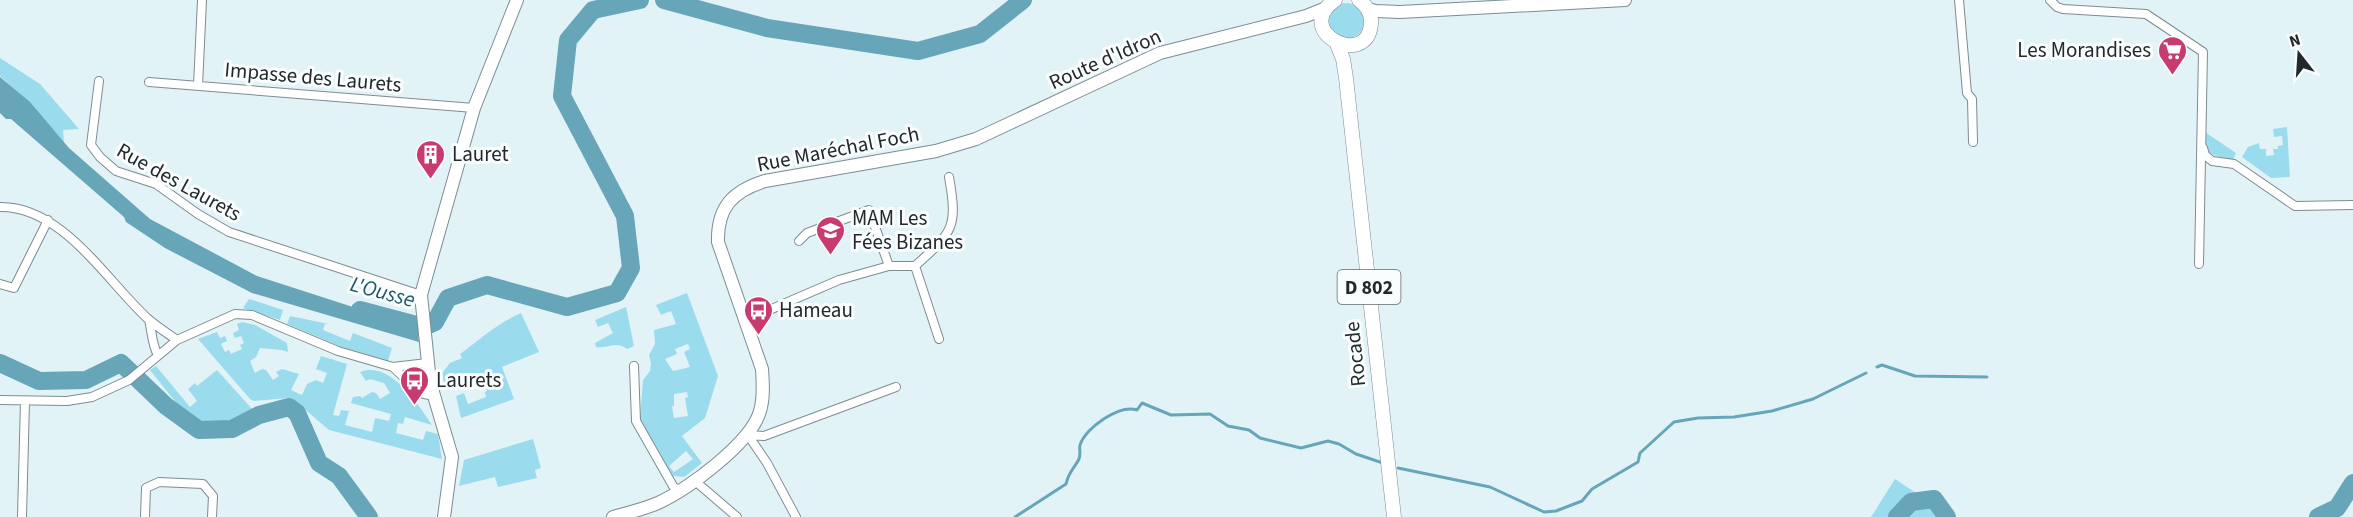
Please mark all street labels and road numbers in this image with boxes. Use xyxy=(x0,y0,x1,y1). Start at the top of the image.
street label: Route d'Idron xyxy=(1044,21,1166,97)
street label: Impasse des Laurets xyxy=(223,54,403,100)
street label: Rue Maréchal Foch xyxy=(754,119,922,179)
street label: Rue des Laurets xyxy=(111,135,247,229)
road number: D 802 xyxy=(1338,270,1400,304)
street label: Rocade xyxy=(1337,320,1373,388)

